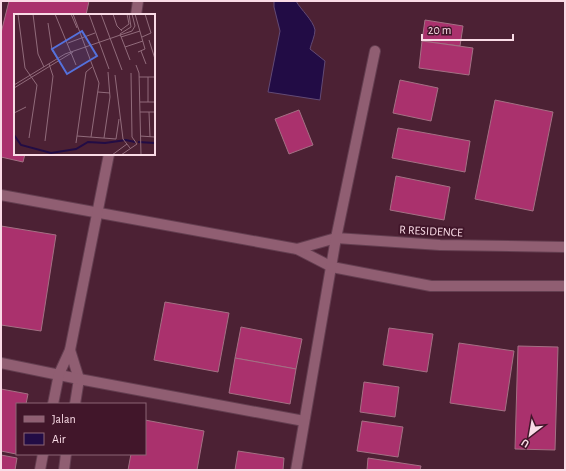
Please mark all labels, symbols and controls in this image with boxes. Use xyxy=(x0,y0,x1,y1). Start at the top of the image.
inset map xyxy=(14,14,155,155)
scale bar xyxy=(422,16,513,42)
text: 20 m xyxy=(428,24,451,36)
street label: R RESIDENCE xyxy=(399,223,463,239)
legend xyxy=(16,403,146,455)
text: Jalan xyxy=(52,413,76,425)
north arrow xyxy=(510,415,550,455)
text: Air xyxy=(52,433,66,445)
text: U xyxy=(519,437,531,450)

